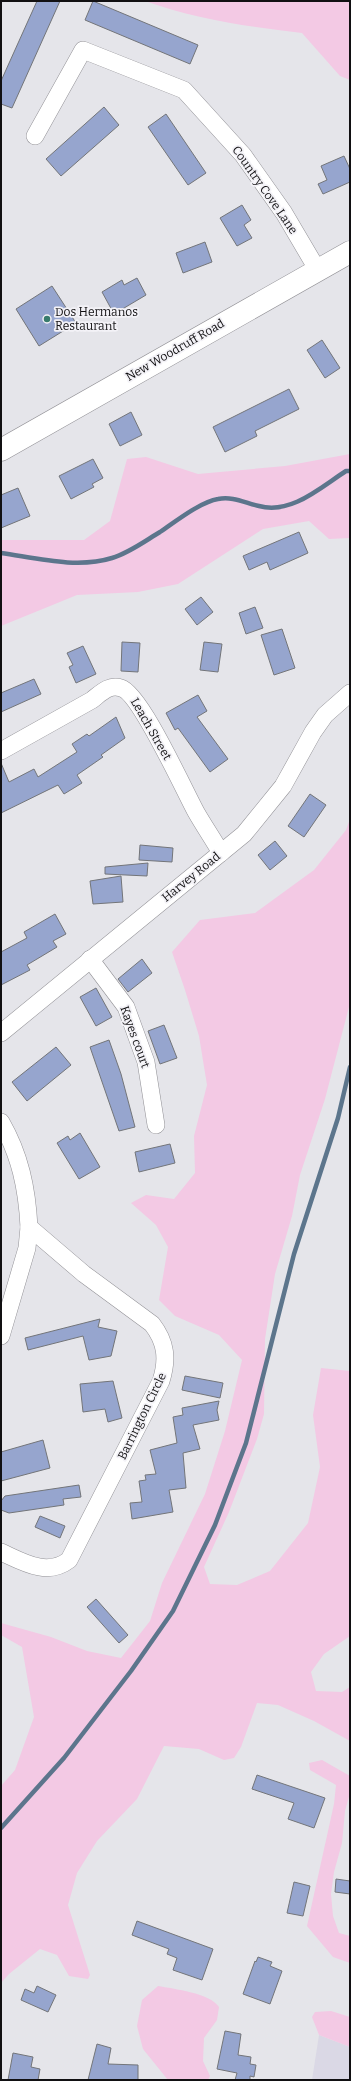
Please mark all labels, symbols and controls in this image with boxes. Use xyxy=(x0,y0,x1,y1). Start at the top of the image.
street label: Country Cove Lane xyxy=(229,143,301,237)
place label: Dos Hermanos Restaurant xyxy=(55,305,138,333)
marker: Dos Hermanos Restaurant xyxy=(42,314,52,324)
street label: New Woodruff Road xyxy=(123,316,227,384)
street label: Leach Street xyxy=(128,695,175,763)
street label: Harvey Road xyxy=(159,849,223,905)
street label: Kayes court xyxy=(117,1004,153,1071)
street label: Barrington Circle xyxy=(115,1370,169,1462)

